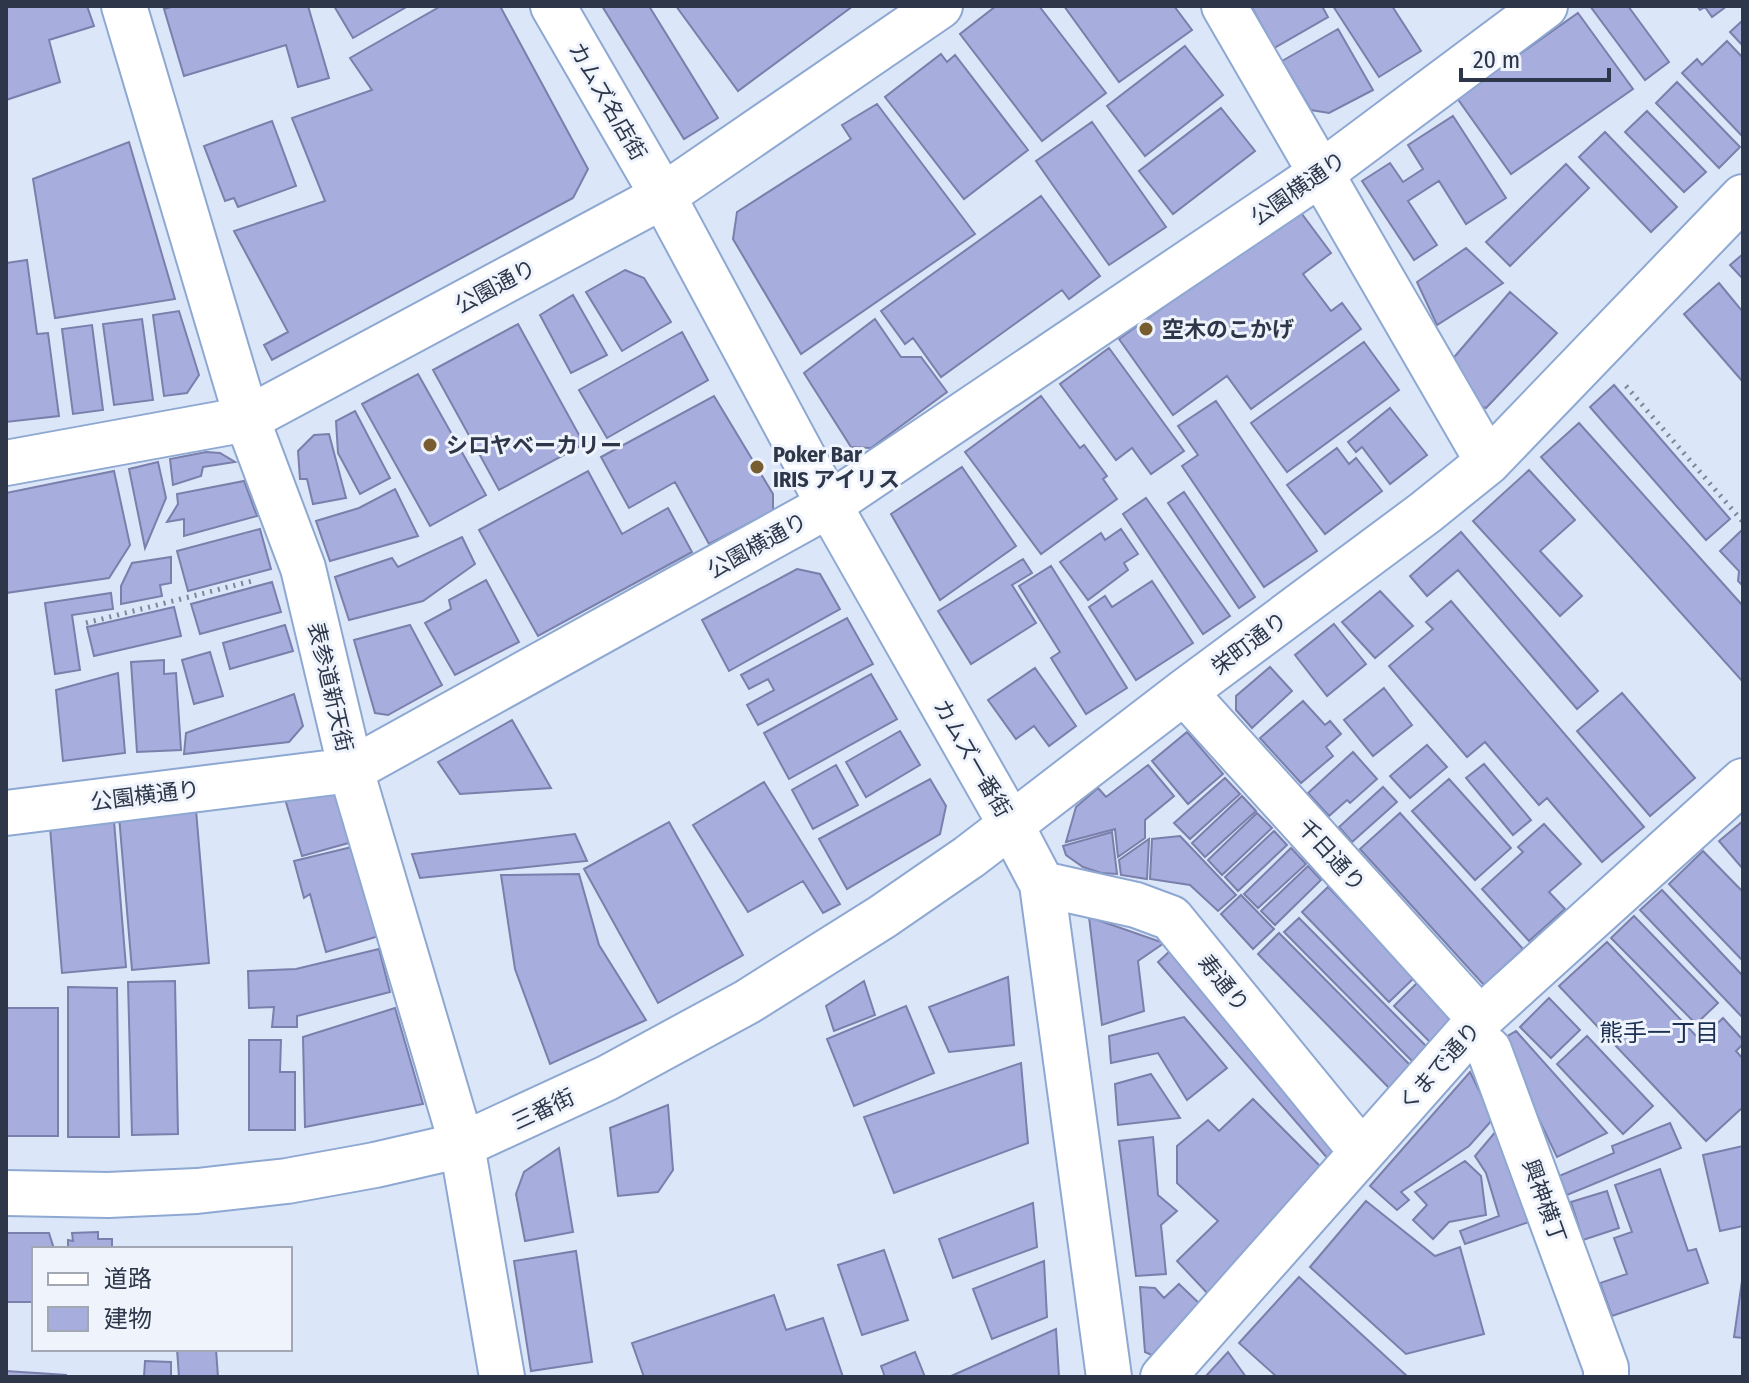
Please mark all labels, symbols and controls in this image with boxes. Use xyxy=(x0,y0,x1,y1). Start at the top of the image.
scale bar xyxy=(1461,32,1609,82)
street label: カムズ名店街 xyxy=(563,37,652,165)
text: 20 m xyxy=(1473,46,1520,74)
street label: 公園横通り xyxy=(1245,146,1351,231)
street label: 公園通り xyxy=(450,254,540,319)
place label: 空木のこかげ xyxy=(1162,316,1294,343)
marker: 空木のこかげ xyxy=(1137,320,1155,338)
place label: シロヤベーカリー xyxy=(446,432,622,459)
marker: シロヤベーカリー xyxy=(421,436,439,454)
place label: Poker Bar IRIS アイリス xyxy=(773,441,900,493)
marker: Poker Bar IRIS アイリス xyxy=(748,458,766,476)
street label: 公園横通り xyxy=(703,507,812,584)
street label: 栄町通り xyxy=(1206,606,1293,681)
street label: 表参道新天街 xyxy=(303,620,359,754)
street label: カムズ一番街 xyxy=(928,694,1017,822)
street label: 公園横通り xyxy=(89,775,201,816)
street label: 千日通り xyxy=(1292,814,1371,897)
street label: 寿通り xyxy=(1192,949,1255,1017)
street label: くまで通り xyxy=(1393,1016,1486,1116)
district label: 熊手一丁目 xyxy=(1599,1019,1719,1047)
street label: 三番街 xyxy=(508,1083,579,1136)
street label: 興神横丁 xyxy=(1517,1155,1572,1247)
legend xyxy=(32,1247,292,1351)
text: 道路 xyxy=(104,1265,152,1293)
text: 建物 xyxy=(104,1305,152,1333)

